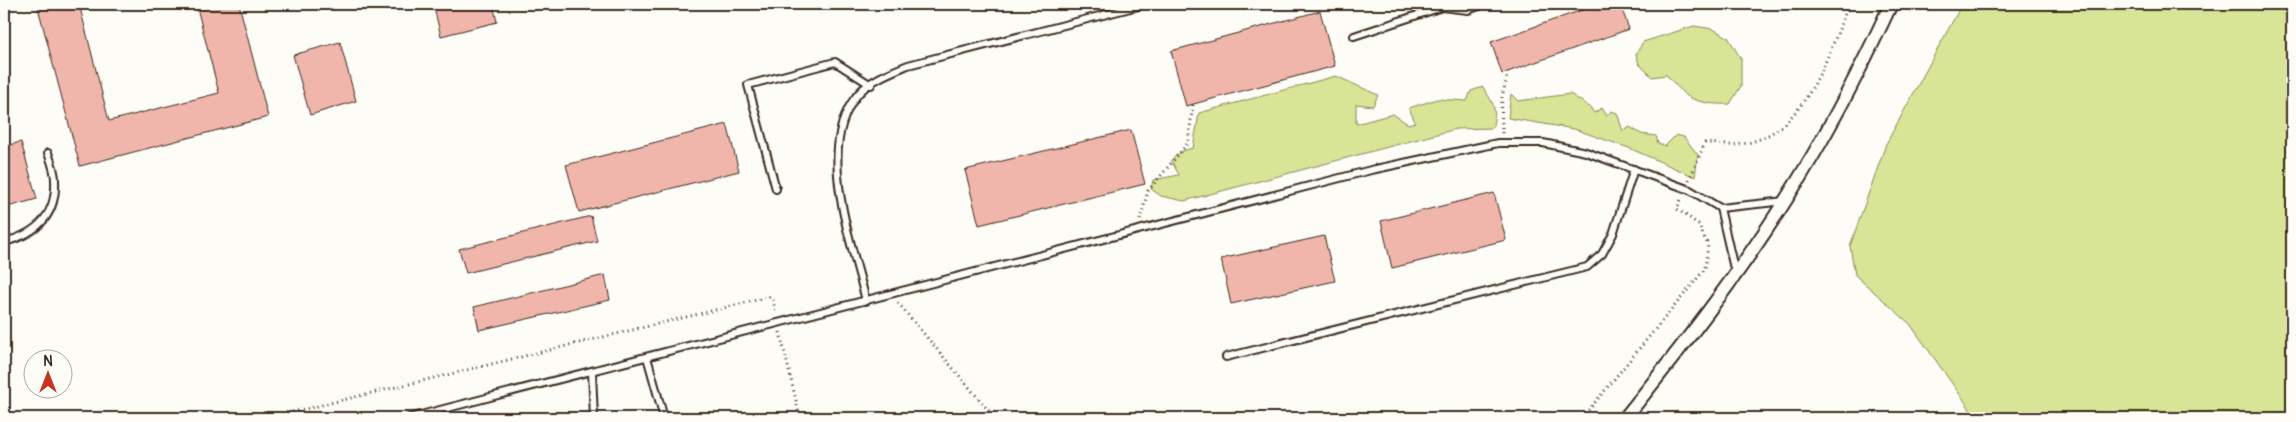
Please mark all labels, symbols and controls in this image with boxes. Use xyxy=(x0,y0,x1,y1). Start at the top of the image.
north arrow xyxy=(22,350,72,400)
text: N xyxy=(43,353,53,370)

